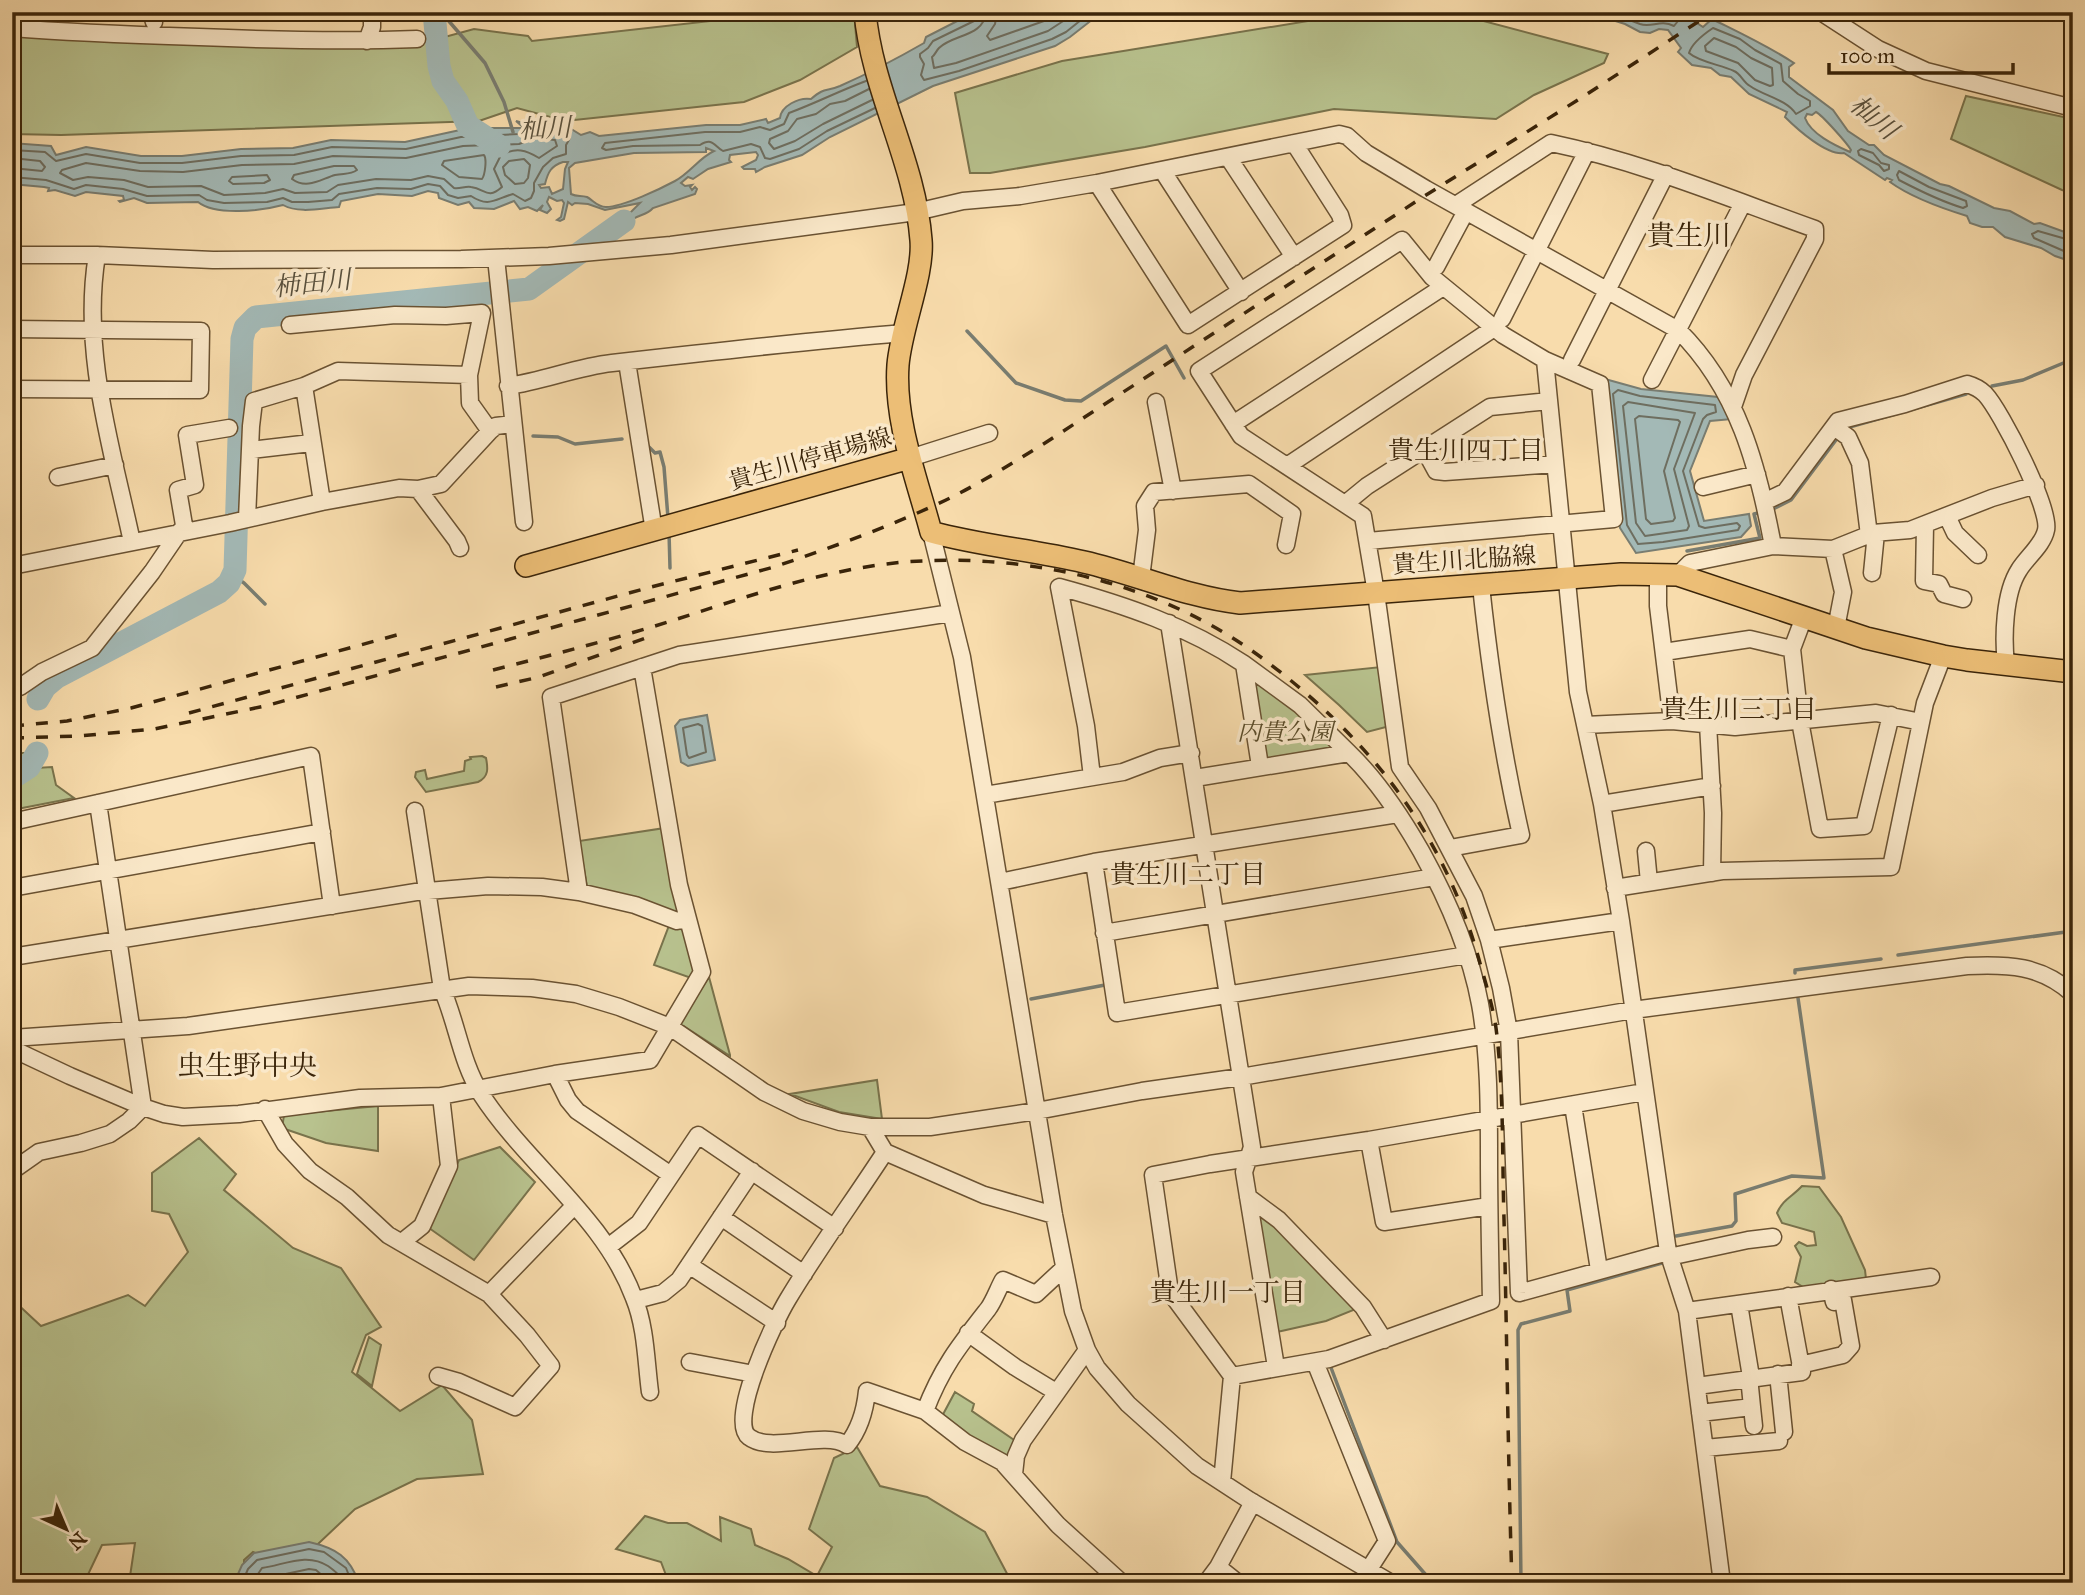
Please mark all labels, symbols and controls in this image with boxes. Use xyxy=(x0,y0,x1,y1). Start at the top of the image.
scale bar xyxy=(1829,32,2013,76)
text: 100 m xyxy=(1840,43,1895,69)
water label: 杣川 xyxy=(1844,88,1906,148)
water label: 杣川 xyxy=(518,111,575,145)
district label: 貴生川 xyxy=(1647,218,1731,253)
water label: 柿田川 xyxy=(272,263,355,303)
street label: 貴生川停車場線 xyxy=(725,421,895,497)
district label: 貴生川四丁目 xyxy=(1388,434,1544,466)
street label: 貴生川北脇線 xyxy=(1391,540,1537,580)
district label: 貴生川三丁目 xyxy=(1661,693,1817,725)
park label: 内貴公園 xyxy=(1237,717,1337,747)
district label: 貴生川二丁目 xyxy=(1110,858,1266,890)
district label: 虫生野中央 xyxy=(177,1048,317,1083)
district label: 貴生川一丁目 xyxy=(1150,1276,1306,1308)
north arrow xyxy=(32,1494,102,1564)
text: N xyxy=(64,1527,91,1555)

